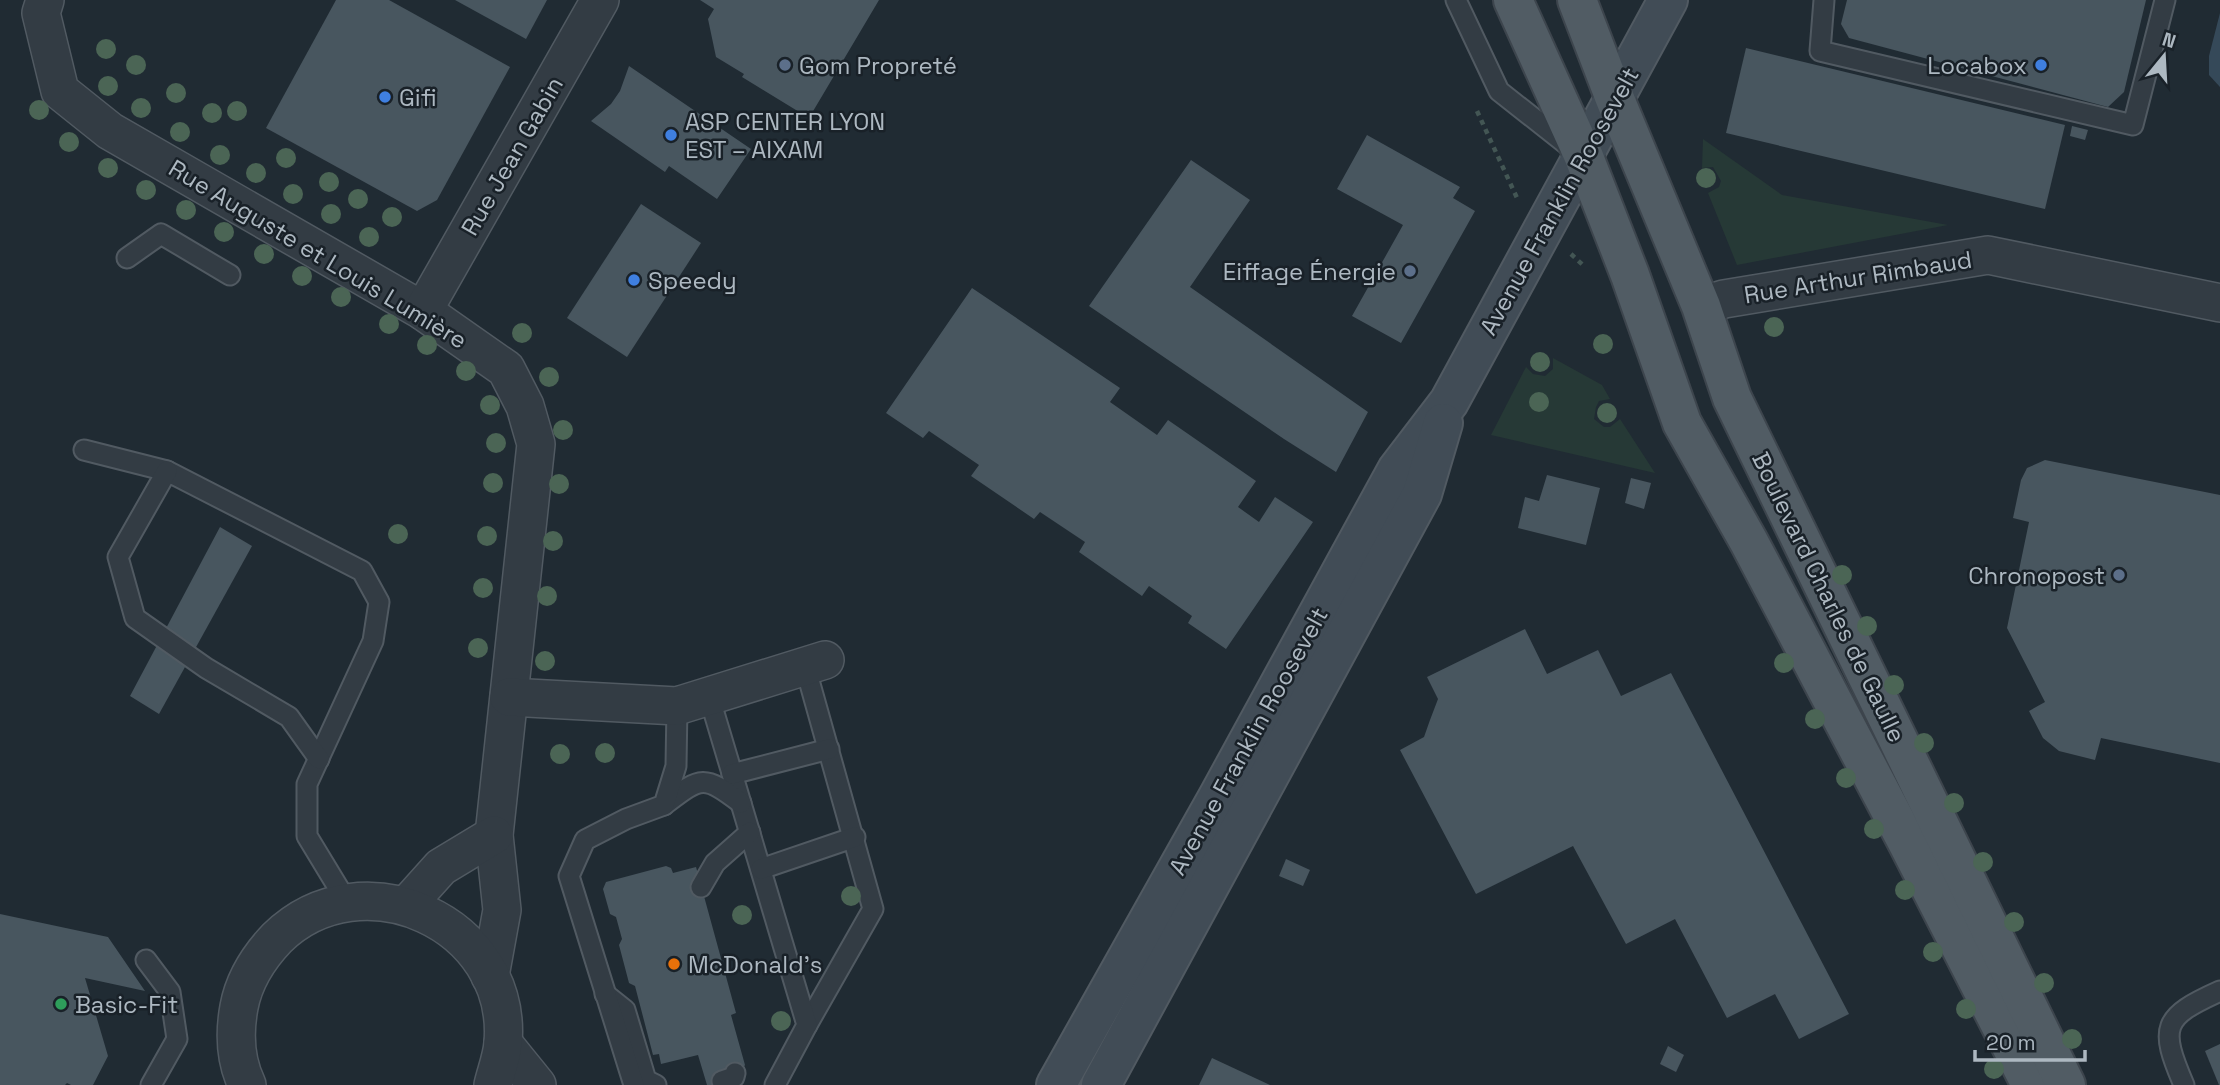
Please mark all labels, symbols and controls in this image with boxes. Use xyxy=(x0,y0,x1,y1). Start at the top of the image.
north arrow xyxy=(2129,21,2199,91)
text: N xyxy=(2159,26,2179,54)
place label: Gom Propreté xyxy=(799,50,957,81)
place label: Locabox xyxy=(1927,50,2027,81)
marker: Gom Propreté xyxy=(777,57,793,73)
marker: Locabox xyxy=(2033,57,2049,73)
street label: Avenue Franklin Roosevelt xyxy=(1472,62,1646,340)
street label: Rue Jean Gabin xyxy=(454,71,570,241)
place label: Gifi xyxy=(399,82,437,113)
marker: Gifi xyxy=(377,89,393,105)
place label: ASP CENTER LYON EST – AIXAM xyxy=(685,106,885,165)
marker: ASP CENTER LYON EST – AIXAM xyxy=(663,127,679,143)
street label: Rue Auguste et Louis Lumière xyxy=(163,152,473,356)
street label: Rue Arthur Rimbaud xyxy=(1742,244,1974,310)
place label: Eiffage Énergie xyxy=(1223,256,1396,287)
marker: Eiffage Énergie xyxy=(1402,263,1418,279)
place label: Speedy xyxy=(648,265,737,296)
marker: Speedy xyxy=(626,272,642,288)
street label: Boulevard Charles de Gaulle xyxy=(1745,447,1913,747)
place label: Chronopost xyxy=(1968,560,2105,591)
marker: Chronopost xyxy=(2111,567,2127,583)
street label: Avenue Franklin Roosevelt xyxy=(1161,602,1335,880)
place label: McDonald's xyxy=(688,949,822,980)
marker: McDonald's xyxy=(666,956,682,972)
place label: Basic-Fit xyxy=(75,989,178,1020)
marker: Basic-Fit xyxy=(53,996,69,1012)
scale bar xyxy=(1975,1018,2085,1062)
text: 20 m xyxy=(1986,1029,2036,1056)

